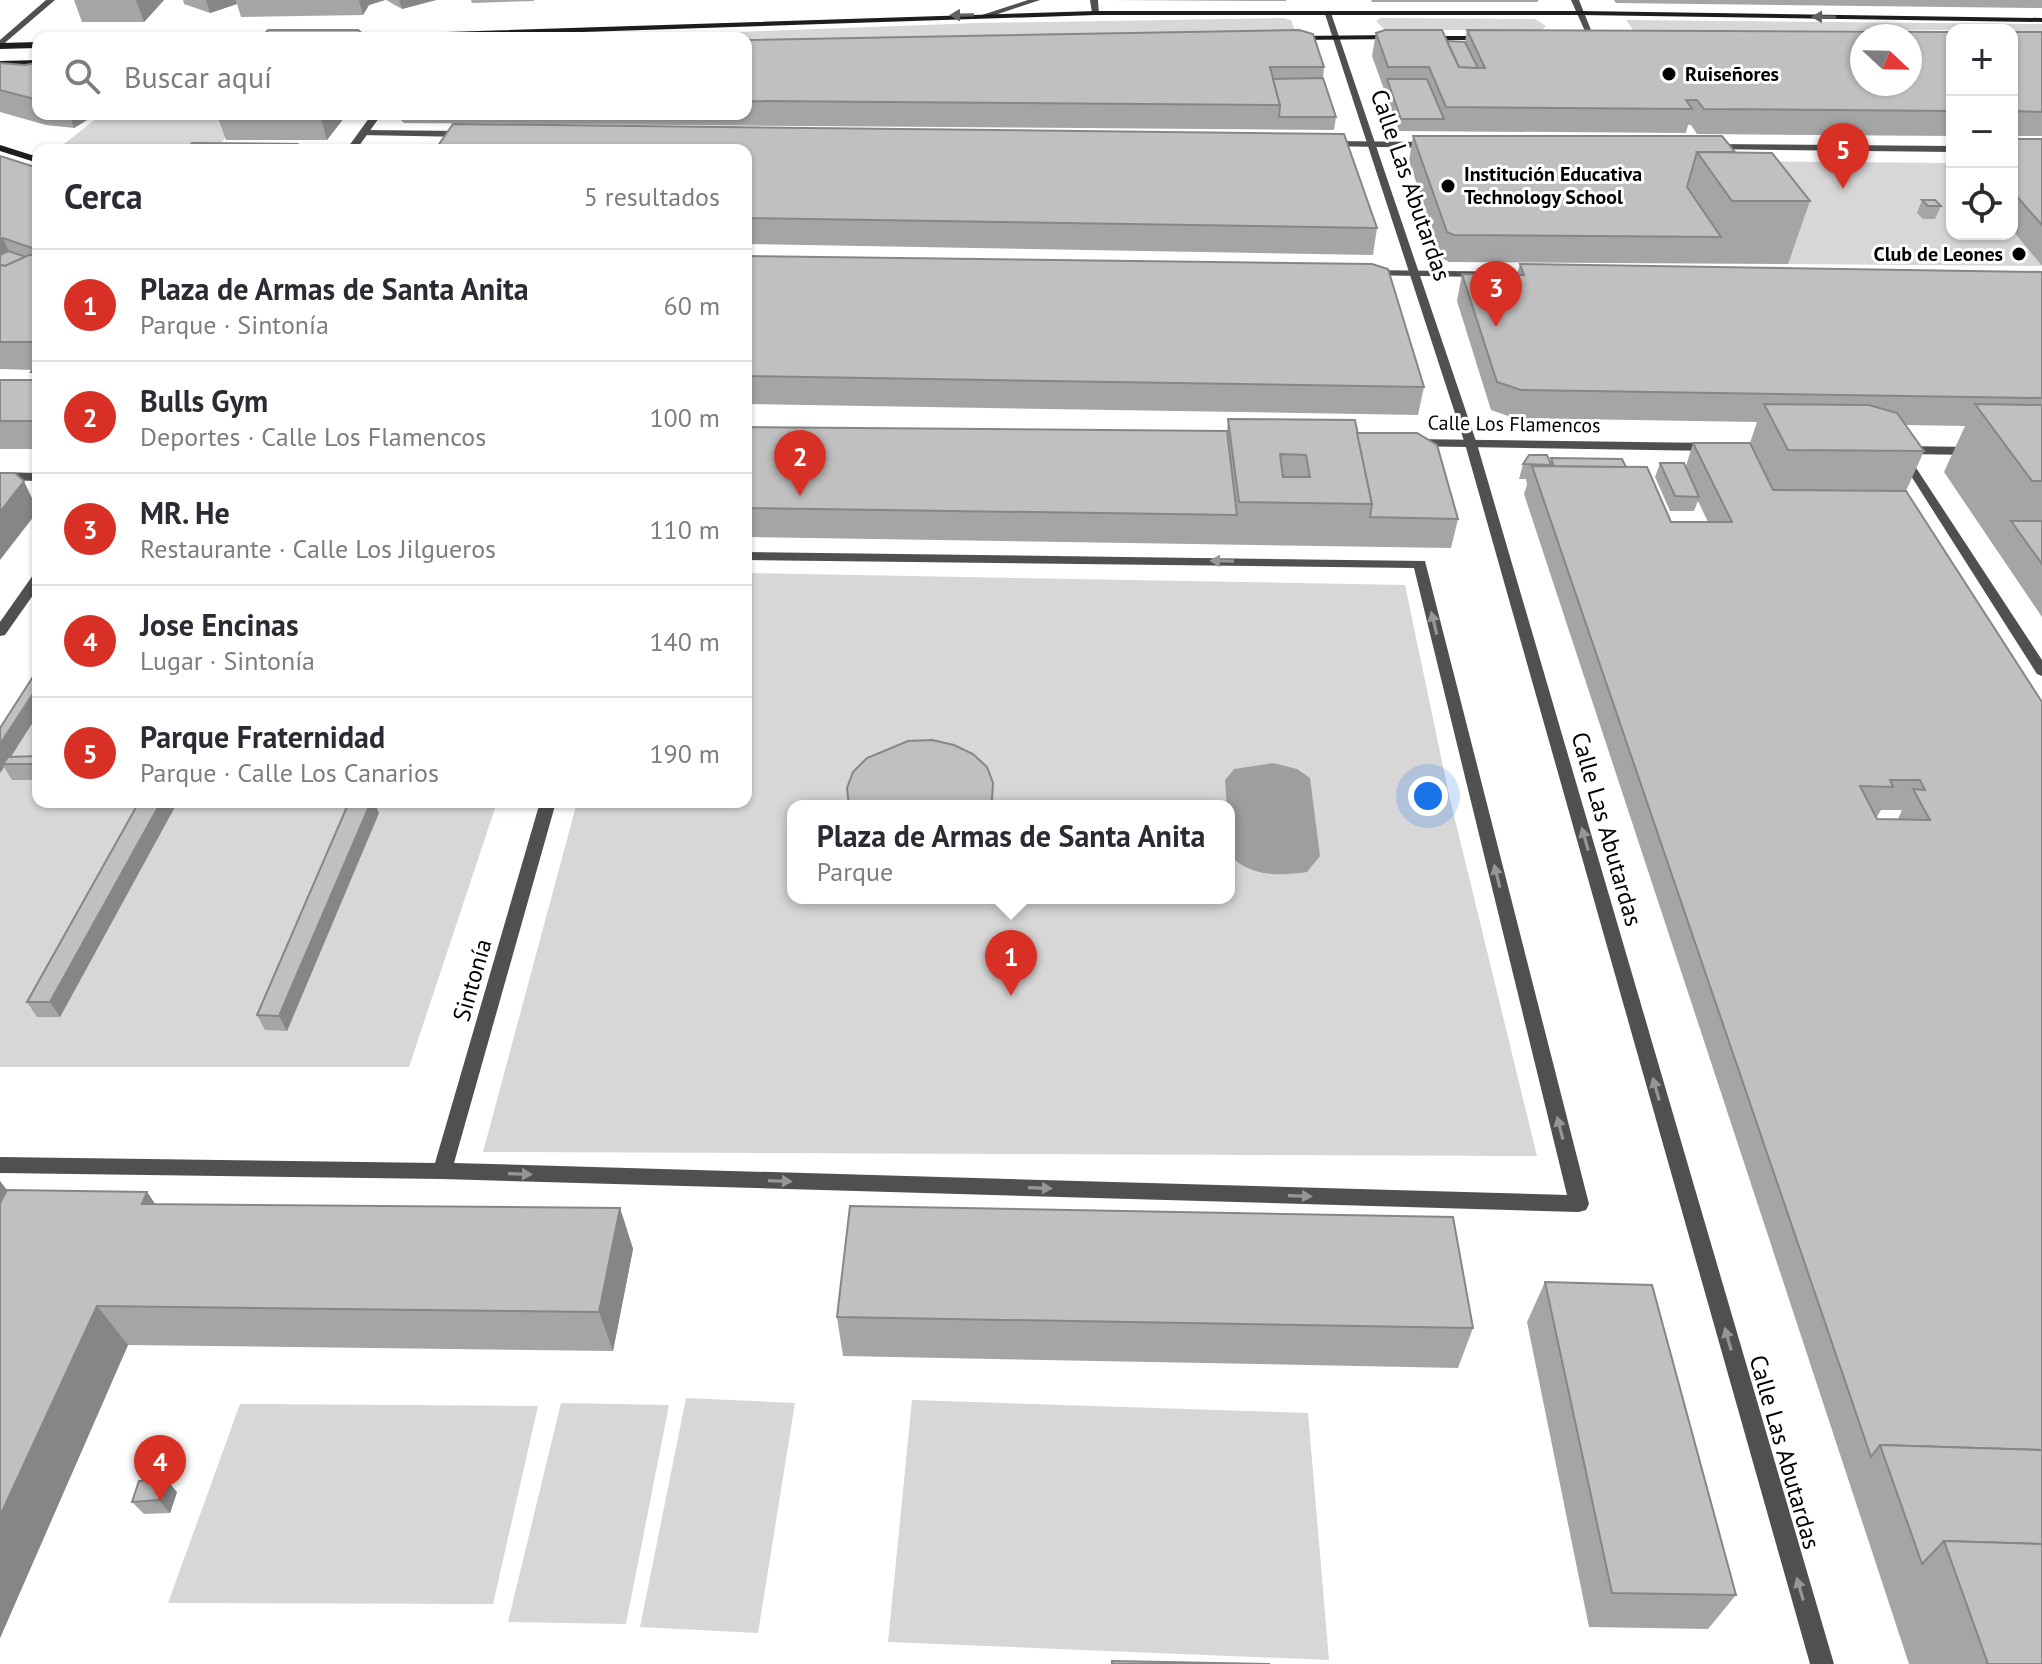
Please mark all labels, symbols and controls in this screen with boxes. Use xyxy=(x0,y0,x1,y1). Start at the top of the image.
one-way arrow xyxy=(949,9,974,22)
one-way arrow xyxy=(1811,11,1836,23)
north arrow xyxy=(1850,24,1922,96)
map controls xyxy=(1946,24,2018,240)
button: + xyxy=(1946,24,2018,96)
search box xyxy=(32,32,752,120)
icon: search xyxy=(60,54,104,98)
text: Buscar aquí xyxy=(124,57,272,96)
place label: Ruiseñores xyxy=(1685,61,1779,87)
marker: Ruiseñores xyxy=(1660,65,1678,83)
street label: Calle Las Abutardas xyxy=(1364,85,1458,285)
button: − xyxy=(1946,96,2018,168)
pin: 5 xyxy=(1817,123,1869,189)
place label: Institución Educativa Technology School xyxy=(1464,161,1642,210)
button: locate xyxy=(1946,168,2018,240)
text: Cerca xyxy=(64,174,143,218)
marker: Institución Educativa Technology School xyxy=(1439,177,1457,195)
text: 5 resultados xyxy=(584,180,720,213)
place label: Club de Leones xyxy=(1874,241,2003,267)
marker: Club de Leones xyxy=(2010,245,2028,263)
pin: 3 xyxy=(1470,261,1522,327)
text: Plaza de Armas de Santa Anita xyxy=(140,269,529,308)
text: 1 xyxy=(83,289,97,322)
text: 60 m xyxy=(664,289,720,322)
text: Parque · Sintonía xyxy=(140,308,329,341)
text: Bulls Gym xyxy=(140,381,268,420)
text: 2 xyxy=(83,401,97,434)
text: 100 m xyxy=(649,401,720,434)
street label: Calle Los Flamencos xyxy=(1427,409,1601,439)
text: Deportes · Calle Los Flamencos xyxy=(140,420,486,453)
pin: 2 xyxy=(774,430,826,496)
text: MR. He xyxy=(140,493,230,532)
text: 3 xyxy=(83,513,97,546)
text: 110 m xyxy=(649,513,720,546)
text: Restaurante · Calle Los Jilgueros xyxy=(140,532,496,565)
one-way arrow xyxy=(1209,555,1234,568)
text: Jose Encinas xyxy=(140,605,299,644)
one-way arrow xyxy=(1428,611,1440,636)
text: 4 xyxy=(83,625,97,658)
text: 140 m xyxy=(649,625,720,658)
text: Lugar · Sintonía xyxy=(140,644,315,677)
text: Parque Fraternidad xyxy=(140,717,385,756)
street label: Calle Las Abutardas xyxy=(1564,728,1650,930)
text: 5 xyxy=(83,737,97,770)
text: 190 m xyxy=(649,737,720,770)
text: Parque · Calle Los Canarios xyxy=(140,756,439,789)
your location xyxy=(1408,776,1448,816)
popup xyxy=(787,800,1235,904)
text: Plaza de Armas de Santa Anita xyxy=(817,816,1205,855)
one-way arrow xyxy=(1578,827,1591,851)
text: Parque xyxy=(817,855,893,888)
one-way arrow xyxy=(1491,863,1503,888)
pin: 1 xyxy=(985,930,1037,996)
street label: Sintonía xyxy=(445,935,499,1025)
one-way arrow xyxy=(1649,1077,1662,1101)
one-way arrow xyxy=(1554,1115,1566,1140)
one-way arrow xyxy=(508,1167,533,1180)
one-way arrow xyxy=(768,1174,793,1187)
one-way arrow xyxy=(1028,1182,1053,1195)
one-way arrow xyxy=(1288,1189,1313,1202)
one-way arrow xyxy=(1721,1327,1734,1351)
street label: Calle Las Abutardas xyxy=(1742,1351,1828,1553)
pin: 4 xyxy=(134,1435,186,1501)
one-way arrow xyxy=(1793,1577,1806,1601)

